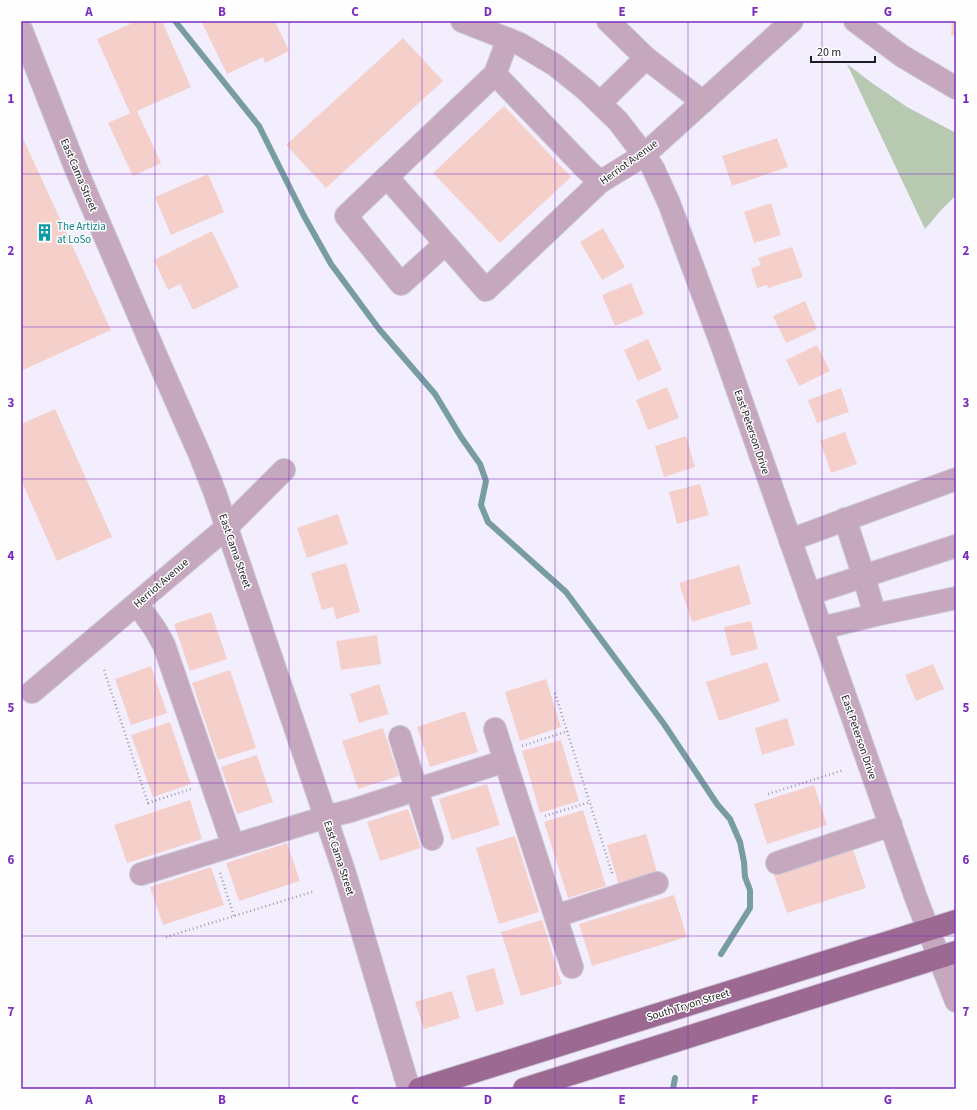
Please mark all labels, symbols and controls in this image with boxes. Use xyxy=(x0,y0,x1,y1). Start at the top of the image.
text: A xyxy=(84,3,93,21)
text: B xyxy=(218,3,226,21)
text: C xyxy=(351,3,359,21)
text: D xyxy=(484,3,492,21)
text: E xyxy=(618,3,626,21)
text: F xyxy=(752,3,759,21)
text: G xyxy=(884,3,892,21)
scale bar xyxy=(811,38,875,64)
text: 20 m xyxy=(817,44,841,61)
text: 1 xyxy=(8,90,15,108)
text: 1 xyxy=(963,90,970,108)
street label: Herriot Avenue xyxy=(597,135,662,188)
street label: East Cama Street xyxy=(57,136,101,214)
place label: The Artizia at LoSo xyxy=(57,219,106,247)
building icon: The Artizia at LoSo xyxy=(34,222,54,242)
text: 2 xyxy=(8,242,15,260)
text: 2 xyxy=(963,242,970,260)
street label: East Peterson Drive xyxy=(731,388,774,477)
text: 3 xyxy=(8,394,15,412)
text: 3 xyxy=(963,394,970,412)
street label: East Cama Street xyxy=(215,512,255,591)
text: 4 xyxy=(8,547,15,565)
text: 4 xyxy=(963,547,970,565)
street label: Herriot Avenue xyxy=(130,554,192,611)
street label: East Peterson Drive xyxy=(838,693,881,782)
text: 5 xyxy=(8,699,15,717)
text: 5 xyxy=(963,699,970,717)
street label: East Cama Street xyxy=(320,819,358,898)
text: 6 xyxy=(8,851,15,869)
text: 6 xyxy=(963,851,970,869)
street label: South Tryon Street xyxy=(645,985,732,1025)
text: 7 xyxy=(8,1003,15,1021)
text: 7 xyxy=(963,1003,970,1021)
text: A xyxy=(84,1091,93,1109)
text: B xyxy=(218,1091,226,1109)
text: C xyxy=(351,1091,359,1109)
text: D xyxy=(484,1091,492,1109)
text: E xyxy=(618,1091,626,1109)
text: F xyxy=(752,1091,759,1109)
text: G xyxy=(884,1091,892,1109)

